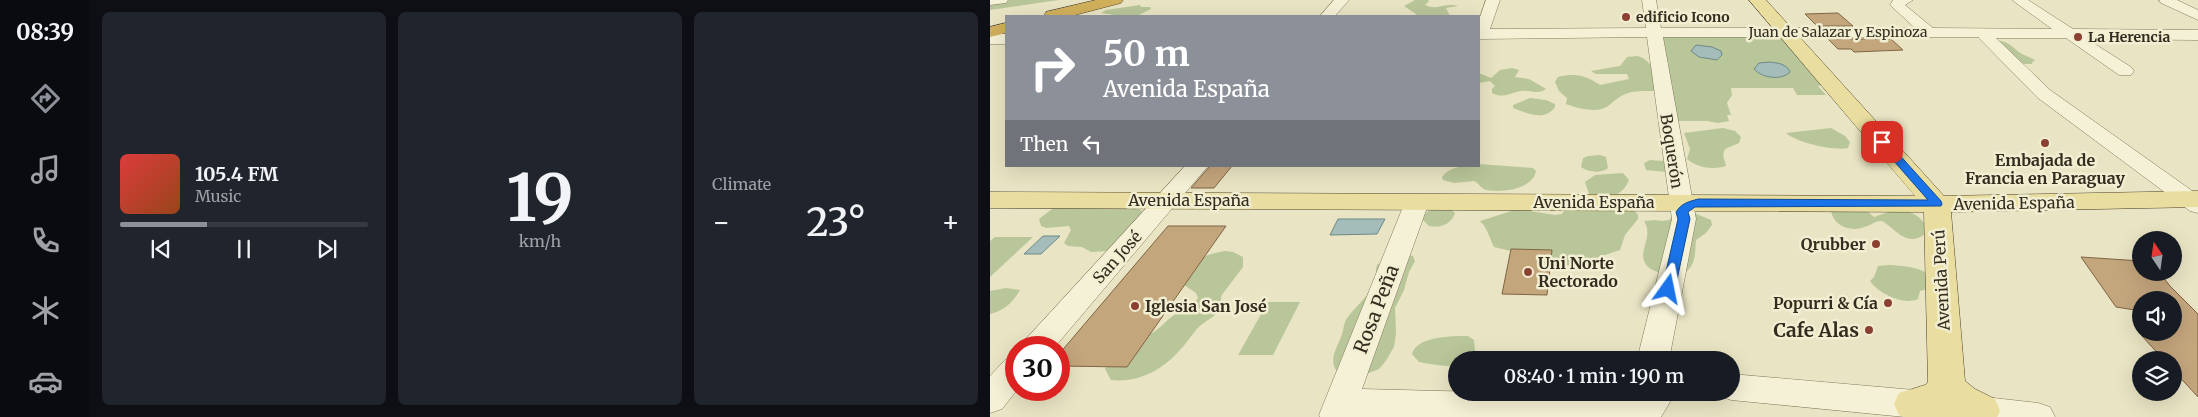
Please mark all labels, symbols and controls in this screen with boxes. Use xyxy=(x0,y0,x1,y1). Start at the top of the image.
place label: edificio Icono xyxy=(1636,8,1730,26)
marker: edificio Icono xyxy=(1620,11,1632,23)
text: 08:39 xyxy=(16,18,74,46)
street label: Juan de Salazar y Espinoza xyxy=(1748,23,1928,41)
place label: La Herencia xyxy=(2088,28,2170,46)
marker: La Herencia xyxy=(2072,31,2084,43)
text: 50 m xyxy=(1103,32,1190,76)
icon: right xyxy=(1020,35,1085,100)
text: Avenida España xyxy=(1103,75,1270,103)
icon: directions xyxy=(28,81,63,116)
street label: Boquerón xyxy=(1656,112,1688,190)
pin xyxy=(1861,121,1903,163)
icon: arrive xyxy=(1868,128,1896,156)
icon: left xyxy=(1078,130,1106,158)
text: Then xyxy=(1020,132,1068,156)
marker: Embajada de Francia en Paraguay xyxy=(2039,137,2051,149)
place label: Embajada de Francia en Paraguay xyxy=(1965,150,2125,188)
icon: music xyxy=(28,152,63,187)
text: 19 xyxy=(506,157,574,239)
text: 105.4 FM xyxy=(195,162,278,186)
text: Climate xyxy=(712,174,771,194)
text: Music xyxy=(195,186,241,206)
street label: Avenida España xyxy=(1127,190,1250,210)
street label: Avenida España xyxy=(1532,192,1655,212)
street label: Avenida España xyxy=(1952,192,2075,214)
text: 23° xyxy=(806,199,866,246)
text: − xyxy=(712,204,731,240)
text: + xyxy=(941,204,960,240)
icon: phone xyxy=(28,223,63,258)
street label: San José xyxy=(1088,227,1146,287)
street label: Avenida Perú xyxy=(1928,229,1954,332)
text: km/h xyxy=(519,231,561,251)
north arrow xyxy=(2132,231,2182,281)
map controls xyxy=(2132,231,2182,401)
place label: Qrubber xyxy=(1801,234,1867,254)
icon: previous xyxy=(147,235,175,263)
icon: pause xyxy=(230,235,258,263)
icon: next xyxy=(313,235,341,263)
marker: Qrubber xyxy=(1870,238,1882,250)
place label: Uni Norte Rectorado xyxy=(1538,253,1618,291)
street label: Rosa Peña xyxy=(1348,261,1404,357)
position arrow xyxy=(1641,262,1693,314)
marker: Uni Norte Rectorado xyxy=(1522,266,1534,278)
button: sound xyxy=(2132,291,2182,341)
icon: climate xyxy=(28,293,63,328)
place label: Popurri & Cía xyxy=(1773,293,1878,313)
place label: Iglesia San José xyxy=(1145,296,1267,316)
marker: Popurri & Cía xyxy=(1882,297,1894,309)
marker: Iglesia San José xyxy=(1129,300,1141,312)
place label: Cafe Alas xyxy=(1773,318,1859,342)
marker: Cafe Alas xyxy=(1863,324,1875,336)
speed limit sign: 30 xyxy=(1005,336,1070,401)
button: layers xyxy=(2132,351,2182,401)
icon: car xyxy=(28,364,63,399)
text: 08:40 · 1 min · 190 m xyxy=(1504,364,1684,388)

